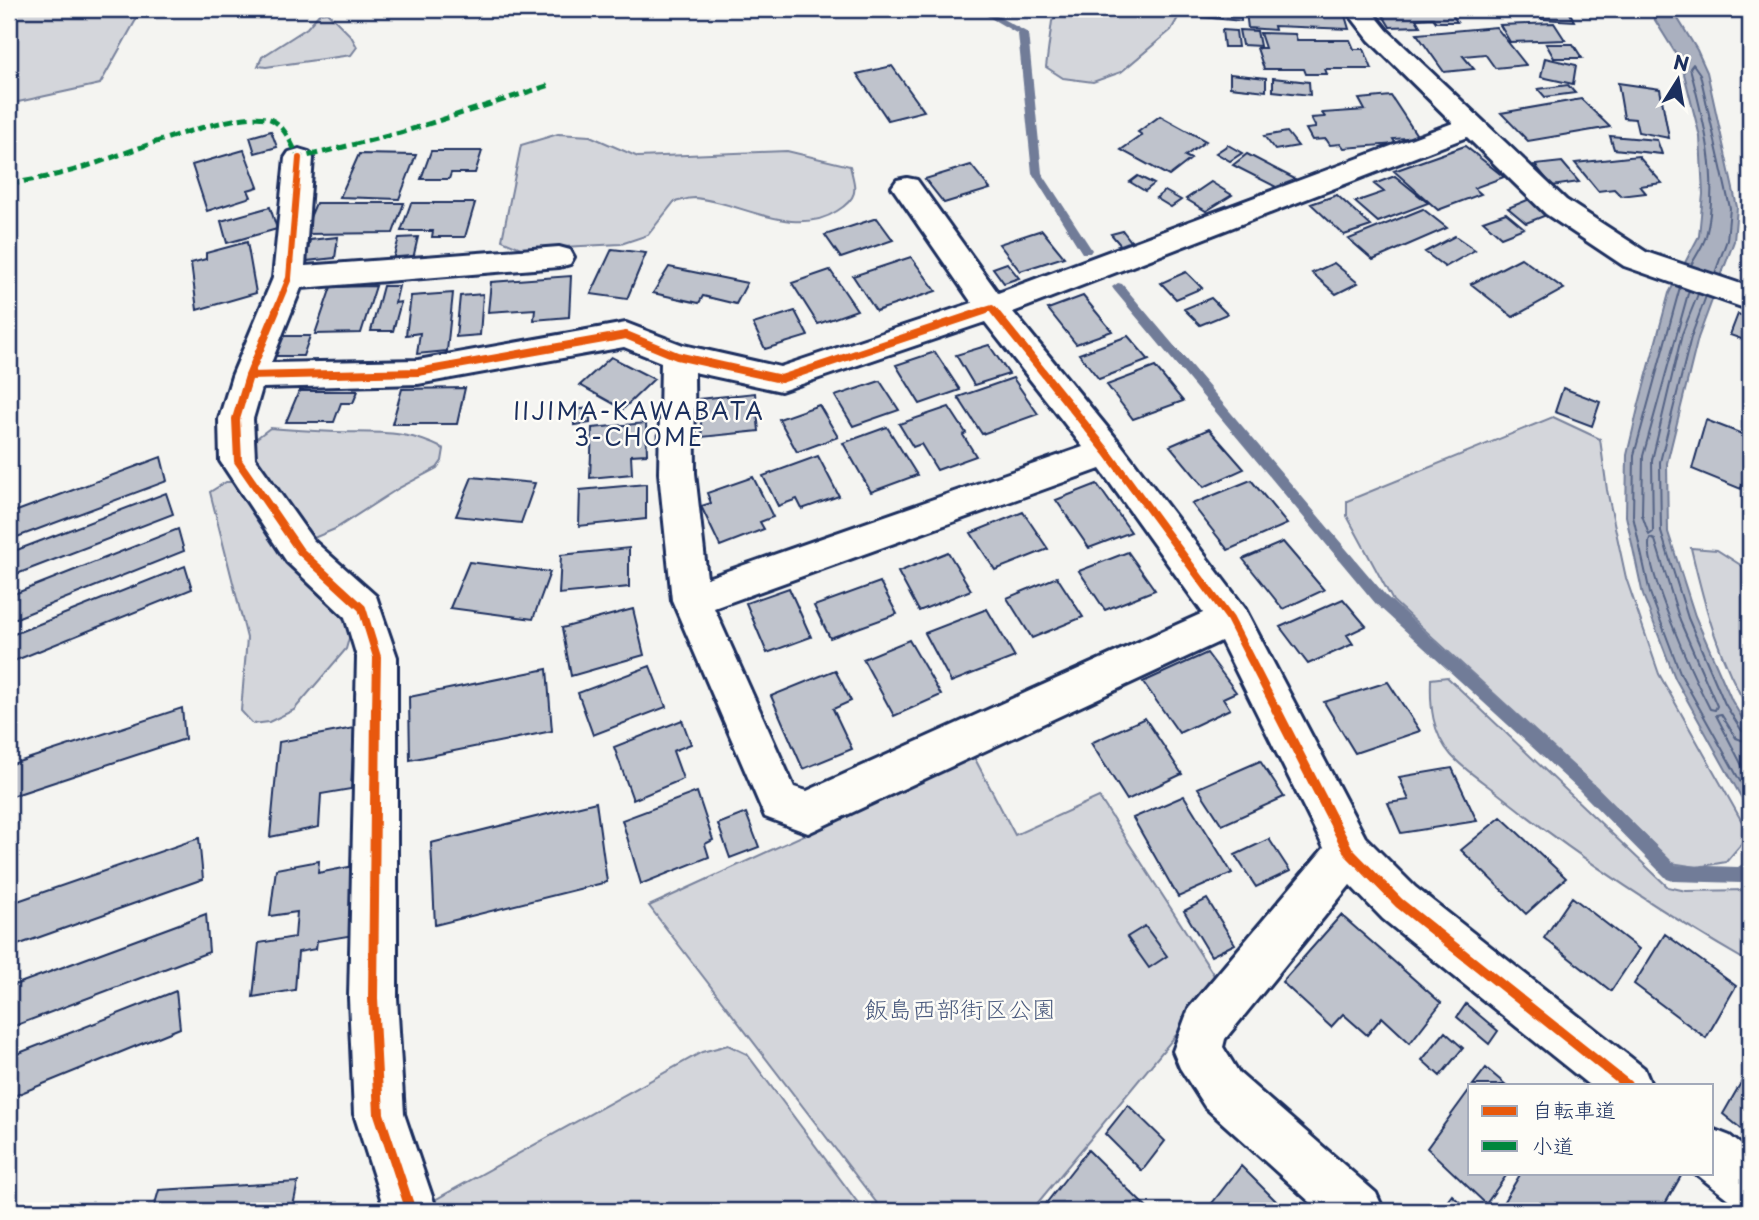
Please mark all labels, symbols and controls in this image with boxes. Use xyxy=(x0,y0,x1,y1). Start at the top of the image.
north arrow xyxy=(1644,46,1714,116)
text: N xyxy=(1671,47,1691,78)
district label: IIJIMA-KAWABATA 3-CHOME xyxy=(513,393,765,454)
park label: 飯島西部街区公園 xyxy=(864,990,1056,1026)
legend xyxy=(1468,1084,1714,1174)
text: 自転車道 xyxy=(1532,1093,1616,1125)
text: 小道 xyxy=(1532,1129,1574,1161)

